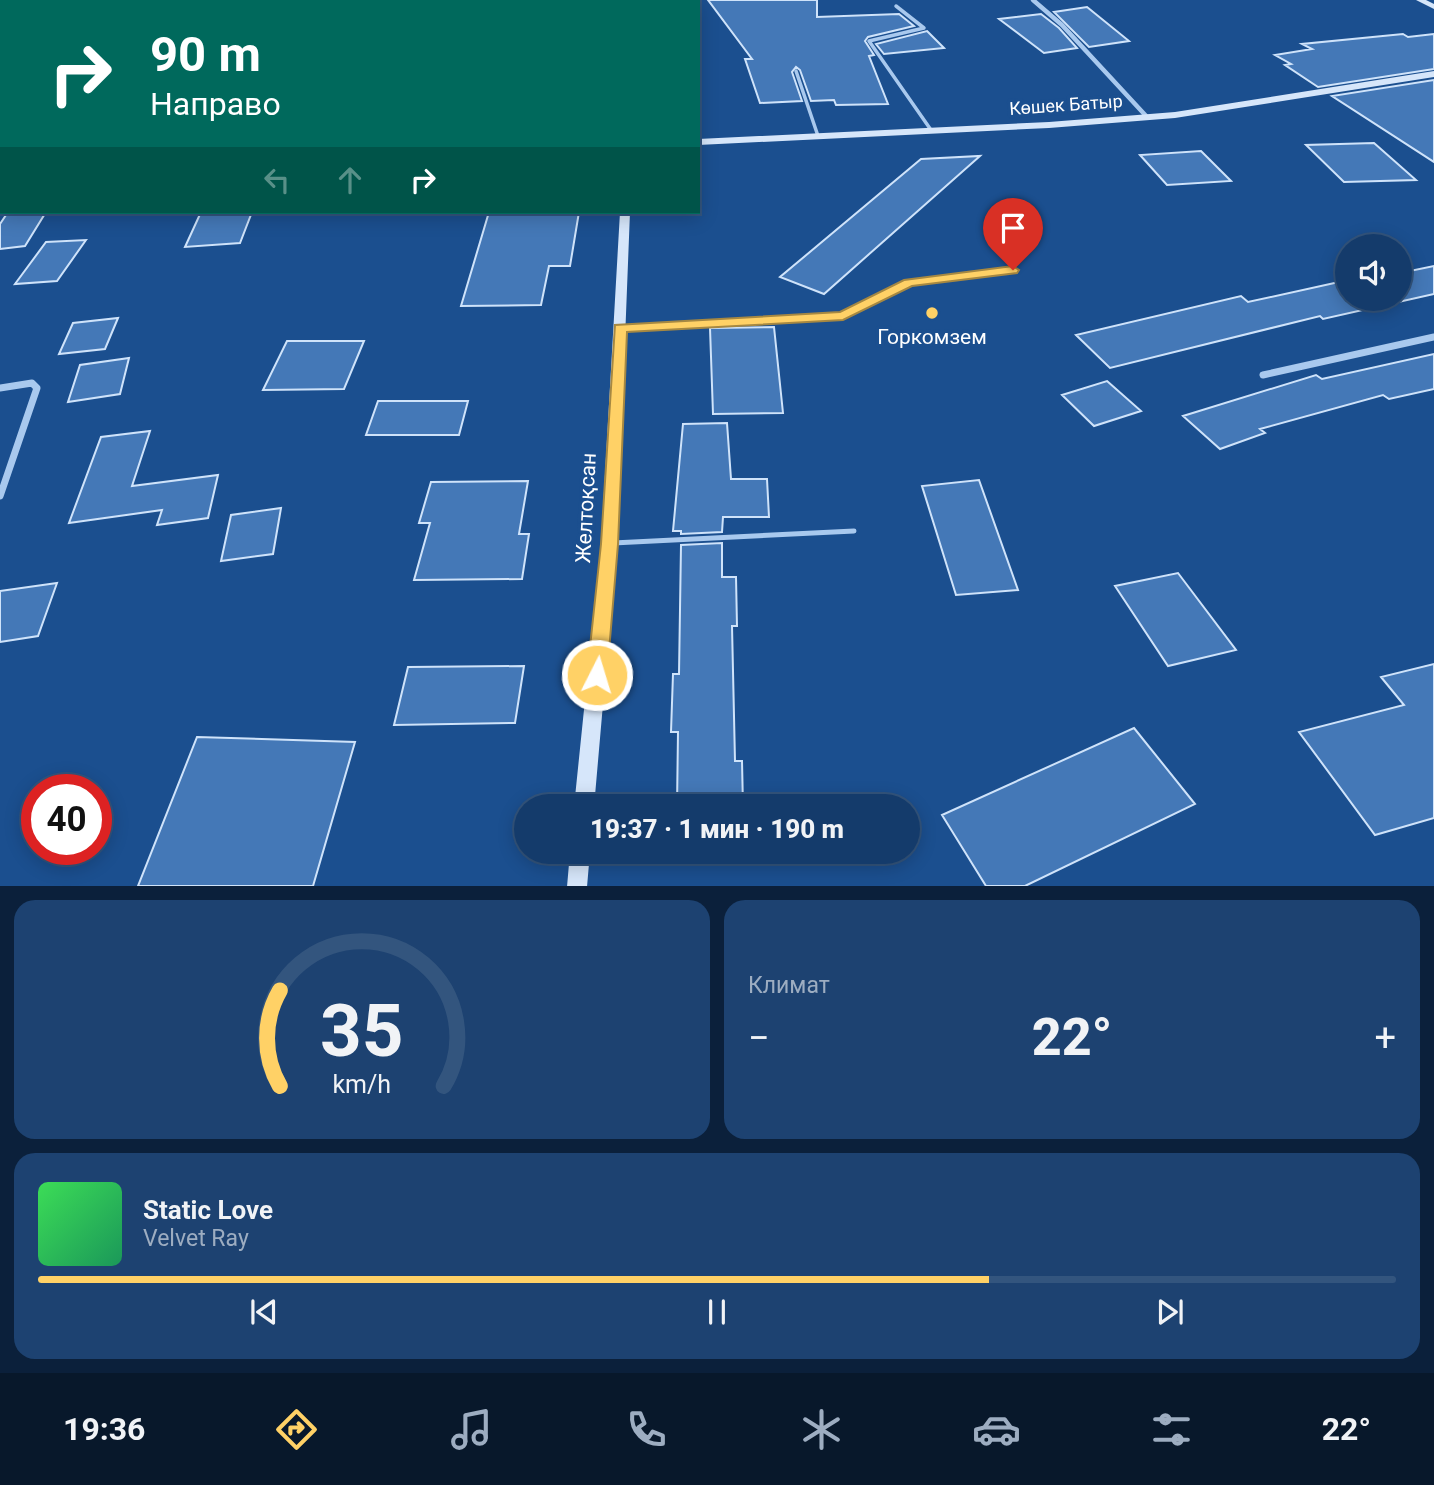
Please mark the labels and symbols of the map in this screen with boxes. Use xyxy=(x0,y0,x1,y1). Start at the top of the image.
street label: Көшек Батыр xyxy=(1009,90,1123,119)
pin xyxy=(983,198,1043,270)
marker: Горкомзем xyxy=(924,305,940,321)
place label: Горкомзем xyxy=(877,325,987,349)
street label: Желтоқсан xyxy=(571,452,601,564)
position arrow xyxy=(560,638,634,712)
speed limit sign: 40 xyxy=(21,774,112,865)

